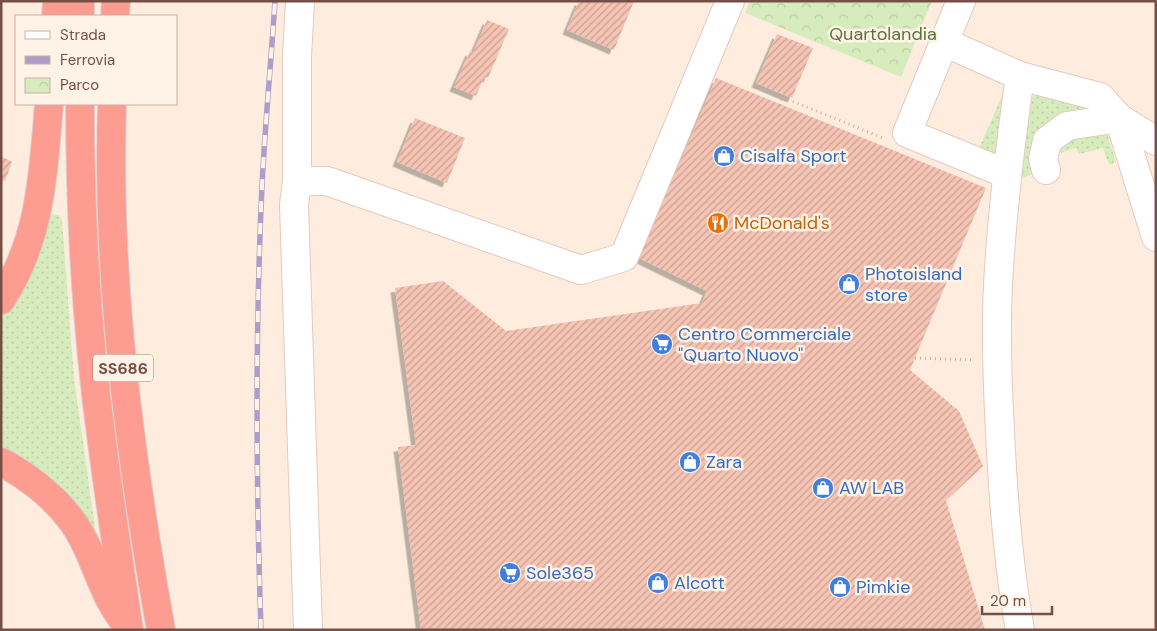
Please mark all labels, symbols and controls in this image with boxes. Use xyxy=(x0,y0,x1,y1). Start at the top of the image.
legend xyxy=(15,15,178,105)
park label: Quartolandia xyxy=(829,22,937,46)
text: Strada xyxy=(60,25,106,45)
text: Ferrovia xyxy=(60,50,115,70)
text: Parco xyxy=(60,75,99,95)
shop icon: Cisalfa Sport xyxy=(712,144,736,168)
place label: Cisalfa Sport xyxy=(740,144,847,168)
restaurant icon: McDonald's xyxy=(706,211,730,235)
place label: McDonald's xyxy=(734,211,830,235)
place label: Photoisland store xyxy=(865,262,962,307)
shop icon: Photoisland store xyxy=(837,272,861,296)
place label: Centro Commerciale "Quarto Nuovo" xyxy=(678,322,851,367)
supermarket icon: Centro Commerciale "Quarto Nuovo" xyxy=(650,332,674,356)
road number: SS686 xyxy=(93,354,153,382)
shop icon: Zara xyxy=(678,450,702,474)
place label: Zara xyxy=(706,450,742,474)
shop icon: AW LAB xyxy=(811,476,835,500)
place label: AW LAB xyxy=(839,476,904,500)
supermarket icon: Sole365 xyxy=(498,561,522,585)
place label: Sole365 xyxy=(526,561,594,585)
shop icon: Alcott xyxy=(646,571,670,595)
place label: Alcott xyxy=(674,571,725,595)
shop icon: Pimkie xyxy=(828,575,852,599)
place label: Pimkie xyxy=(856,575,910,599)
scale bar xyxy=(982,584,1052,616)
text: 20 m xyxy=(990,591,1026,611)

